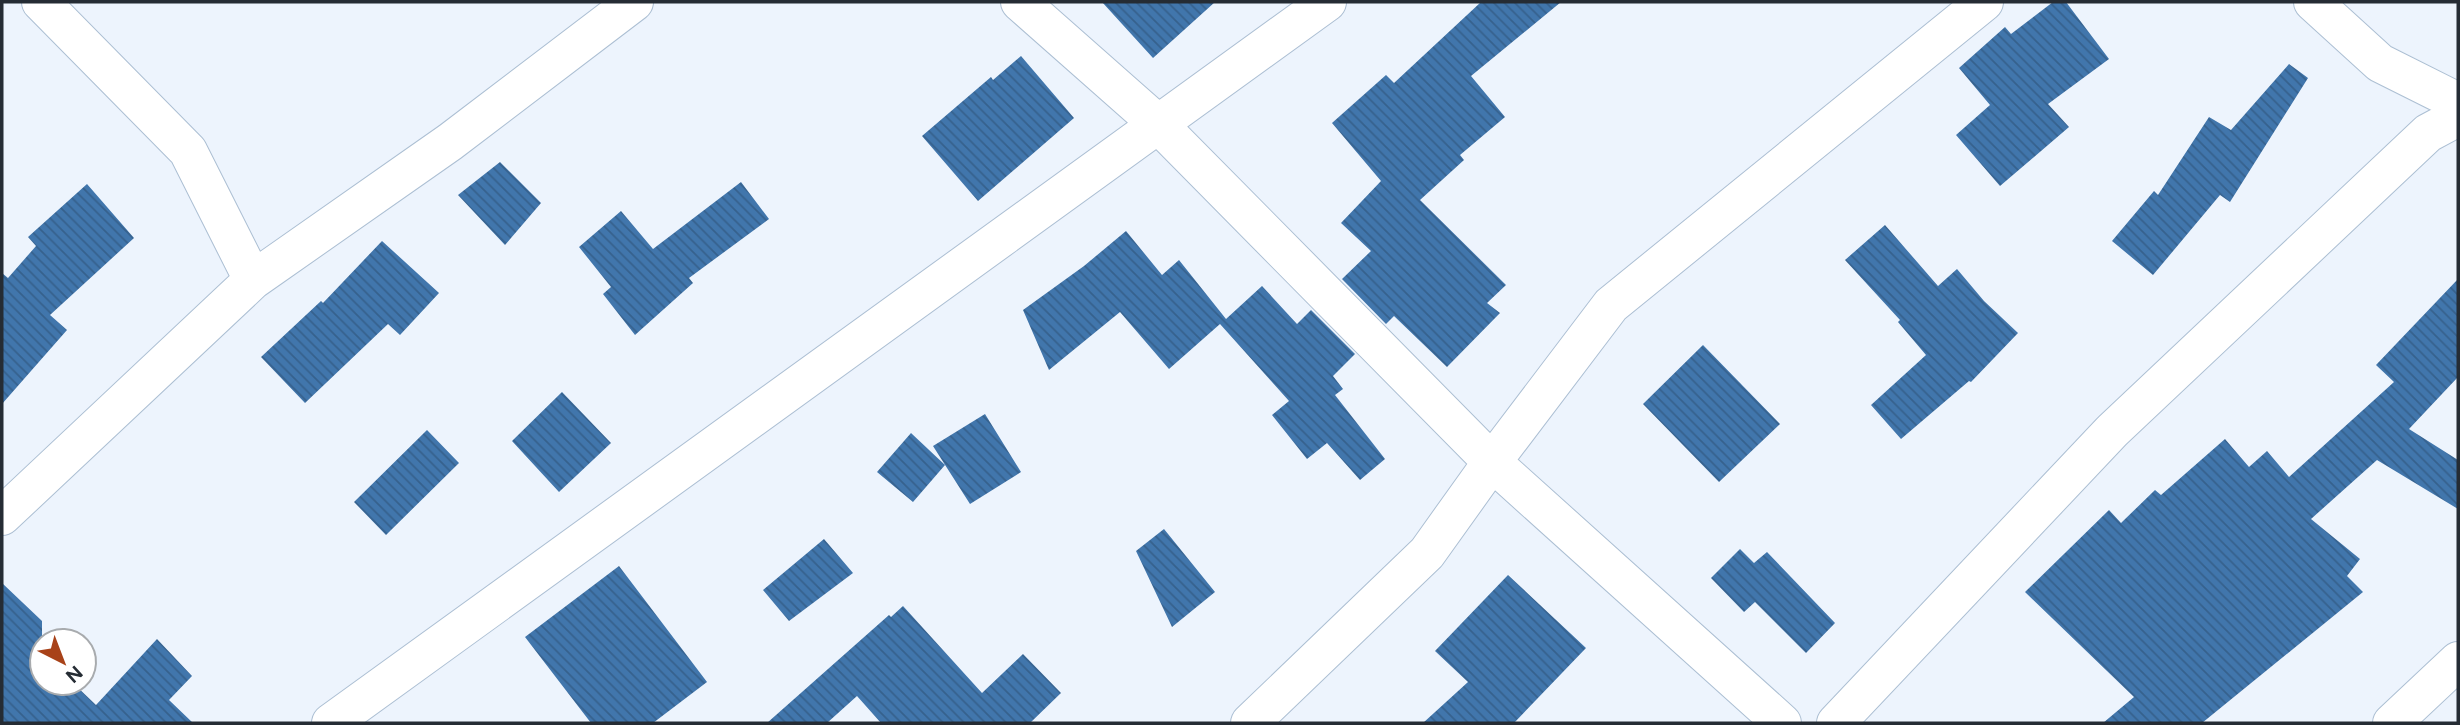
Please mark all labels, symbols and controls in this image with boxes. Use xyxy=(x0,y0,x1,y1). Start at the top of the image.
north arrow xyxy=(28,627,98,697)
text: N xyxy=(61,661,87,688)

